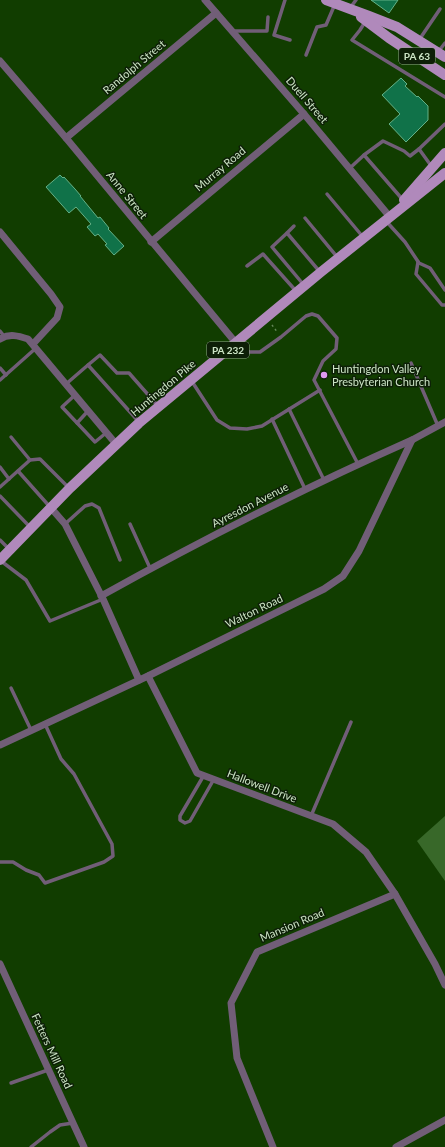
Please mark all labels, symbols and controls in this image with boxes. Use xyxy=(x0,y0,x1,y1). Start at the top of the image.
street label: Randolph Street xyxy=(100,37,168,97)
road number: PA 63 xyxy=(399,48,435,64)
street label: Duell Street xyxy=(284,74,331,126)
street label: Murray Road xyxy=(192,144,248,194)
street label: Anne Street xyxy=(104,168,150,221)
road number: PA 232 xyxy=(207,342,249,358)
street label: Huntingdon Pike xyxy=(128,357,198,419)
place label: Huntingdon Valley Presbyterian Church xyxy=(332,362,430,388)
marker: Huntingdon Valley Presbyterian Church xyxy=(319,370,329,380)
street label: Ayresdon Avenue xyxy=(209,480,290,530)
street label: Walton Road xyxy=(223,591,285,630)
street label: Hallowell Drive xyxy=(225,766,299,805)
street label: Mansion Road xyxy=(258,905,326,944)
street label: Fetters Mill Road xyxy=(29,1011,76,1090)

